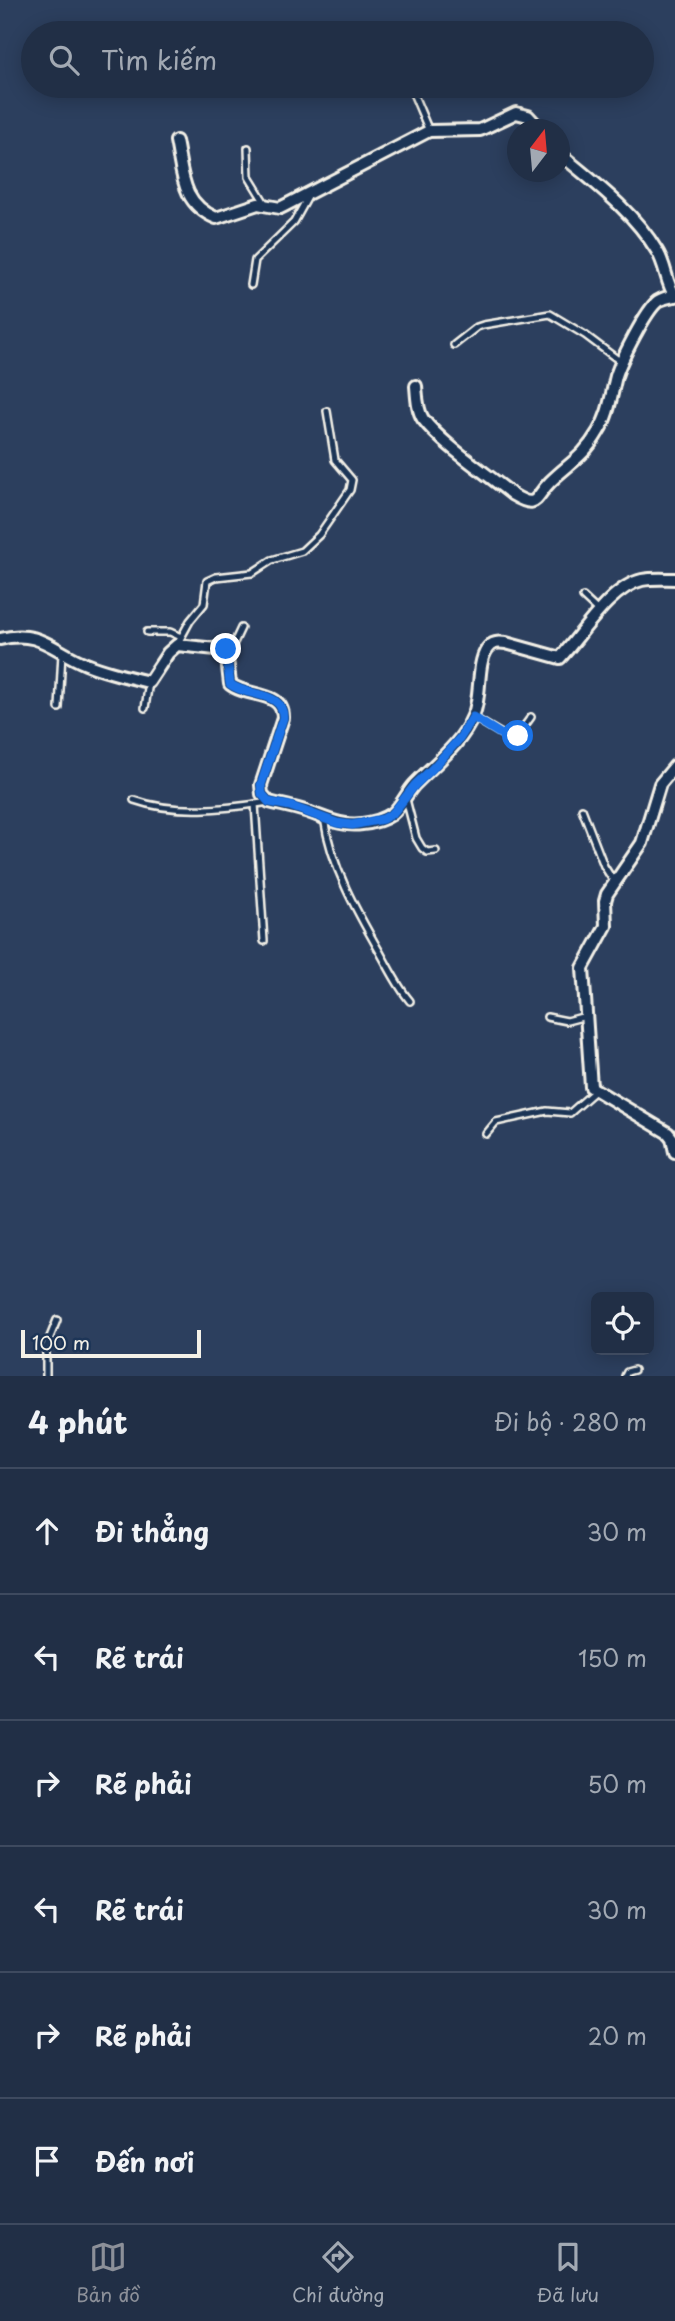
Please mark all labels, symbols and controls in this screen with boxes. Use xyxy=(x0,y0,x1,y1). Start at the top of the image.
search box xyxy=(21,21,654,98)
text: Tìm kiếm xyxy=(101,40,217,79)
icon: search xyxy=(45,41,83,79)
north arrow xyxy=(507,119,570,182)
route end xyxy=(210,633,241,664)
route start xyxy=(502,720,533,751)
map controls xyxy=(591,1292,654,1355)
button: locate xyxy=(591,1292,654,1355)
scale bar xyxy=(21,1327,201,1359)
text: 100 m xyxy=(32,1328,90,1356)
text: 4 phút xyxy=(28,1399,128,1444)
text: Đi bộ · 280 m xyxy=(494,1404,647,1439)
icon: ahead xyxy=(28,1512,66,1550)
text: Đi thẳng xyxy=(95,1512,209,1551)
text: 30 m xyxy=(586,1514,647,1549)
icon: left xyxy=(28,1638,66,1676)
text: Rẽ trái xyxy=(95,1638,184,1677)
text: 150 m xyxy=(578,1640,647,1675)
icon: right xyxy=(28,1764,66,1802)
text: Rẽ phải xyxy=(95,1764,192,1803)
text: 50 m xyxy=(587,1766,647,1801)
icon: left xyxy=(28,1890,66,1928)
text: Rẽ trái xyxy=(95,1890,184,1929)
text: 30 m xyxy=(586,1892,647,1927)
icon: right xyxy=(28,2016,66,2054)
text: Rẽ phải xyxy=(95,2016,192,2055)
text: 20 m xyxy=(588,2018,647,2053)
icon: arrive xyxy=(28,2142,66,2180)
text: Đến nơi xyxy=(95,2142,194,2181)
tab: Bản đồ xyxy=(76,2238,140,2308)
tab: Chỉ đường xyxy=(292,2238,384,2308)
tab: Đã lưu xyxy=(537,2238,599,2308)

